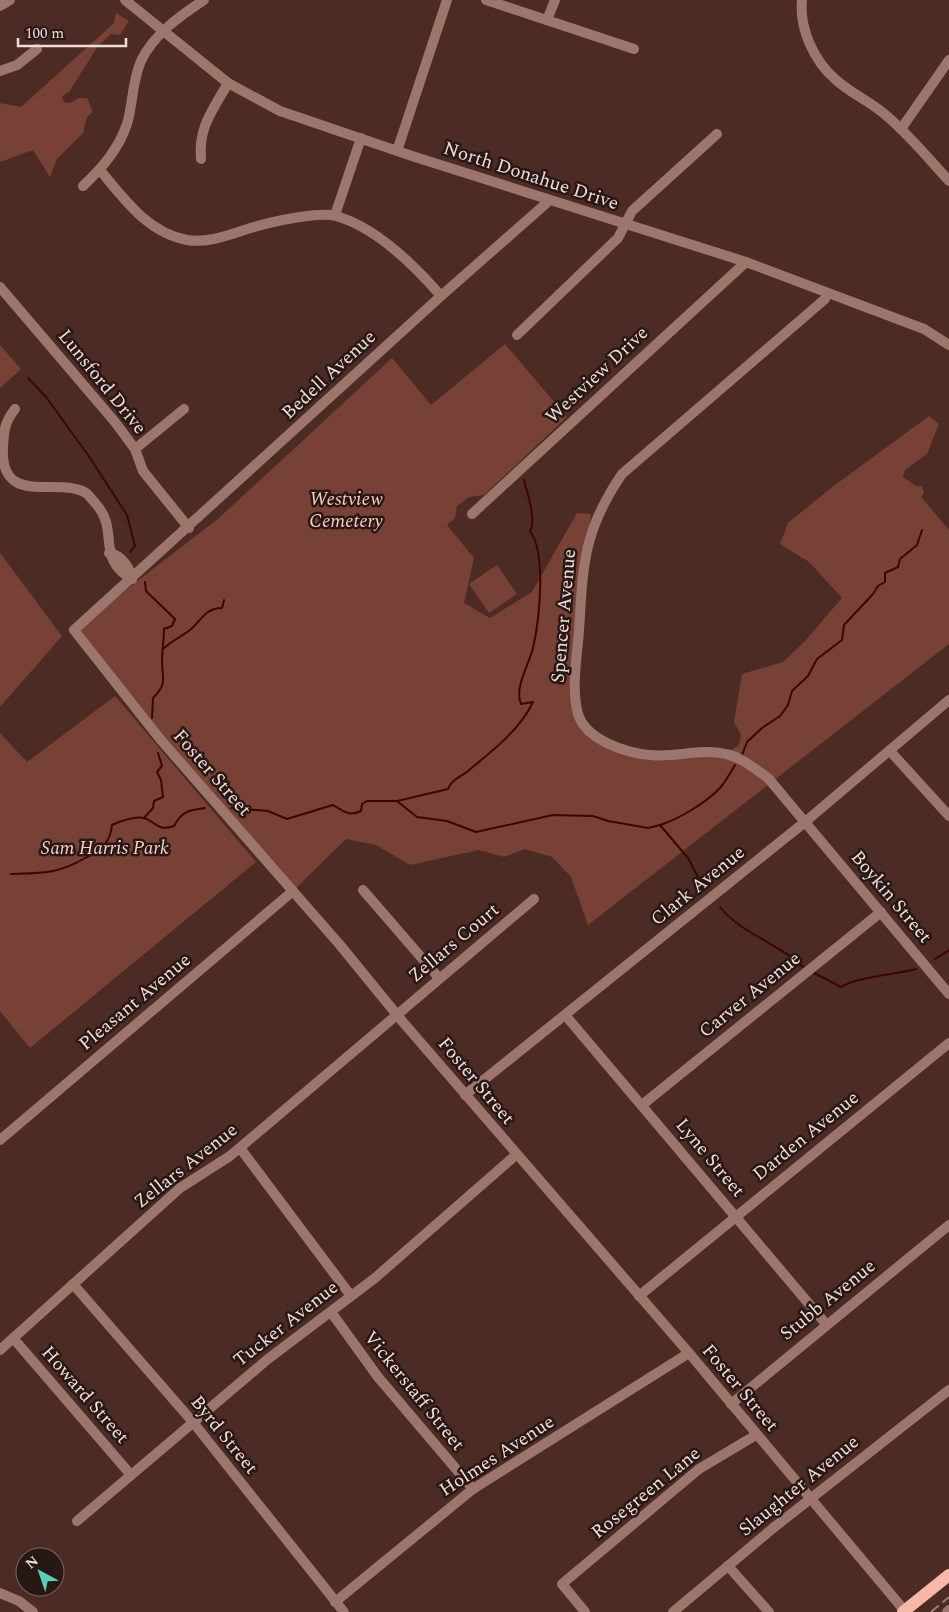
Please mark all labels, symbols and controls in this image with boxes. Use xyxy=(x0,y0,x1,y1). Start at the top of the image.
scale bar xyxy=(18,15,125,47)
text: 100 m xyxy=(25,22,64,45)
street label: North Donahue Drive xyxy=(440,134,622,218)
street label: Westview Drive xyxy=(539,319,655,431)
street label: Lunsford Drive xyxy=(50,323,154,441)
street label: Bedell Avenue xyxy=(275,323,383,427)
park label: Westview Cemetery xyxy=(309,485,383,536)
street label: Spencer Avenue xyxy=(544,548,584,684)
street label: Foster Street xyxy=(166,723,258,823)
park label: Sam Harris Park xyxy=(41,834,169,863)
street label: Clark Avenue xyxy=(644,839,752,933)
street label: Boykin Street xyxy=(843,844,939,950)
street label: Zellars Court xyxy=(402,896,506,990)
street label: Carver Avenue xyxy=(693,945,807,1045)
street label: Pleasant Avenue xyxy=(72,946,198,1058)
street label: Foster Street xyxy=(430,1031,522,1132)
street label: Darden Avenue xyxy=(746,1084,866,1188)
street label: Lyne Street xyxy=(668,1112,752,1204)
street label: Zellars Avenue xyxy=(128,1116,244,1216)
street label: Stubb Avenue xyxy=(774,1252,882,1348)
street label: Tucker Avenue xyxy=(227,1274,345,1374)
street label: Vickerstaff Street xyxy=(356,1325,472,1458)
street label: Foster Street xyxy=(694,1338,786,1439)
street label: Howard Street xyxy=(34,1339,136,1451)
street label: Byrd Street xyxy=(183,1389,265,1481)
street label: Holmes Avenue xyxy=(434,1408,560,1504)
street label: Slaughter Avenue xyxy=(732,1428,866,1544)
street label: Rosegreen Lane xyxy=(585,1440,707,1546)
north arrow xyxy=(15,1547,65,1597)
text: N xyxy=(21,1551,43,1574)

